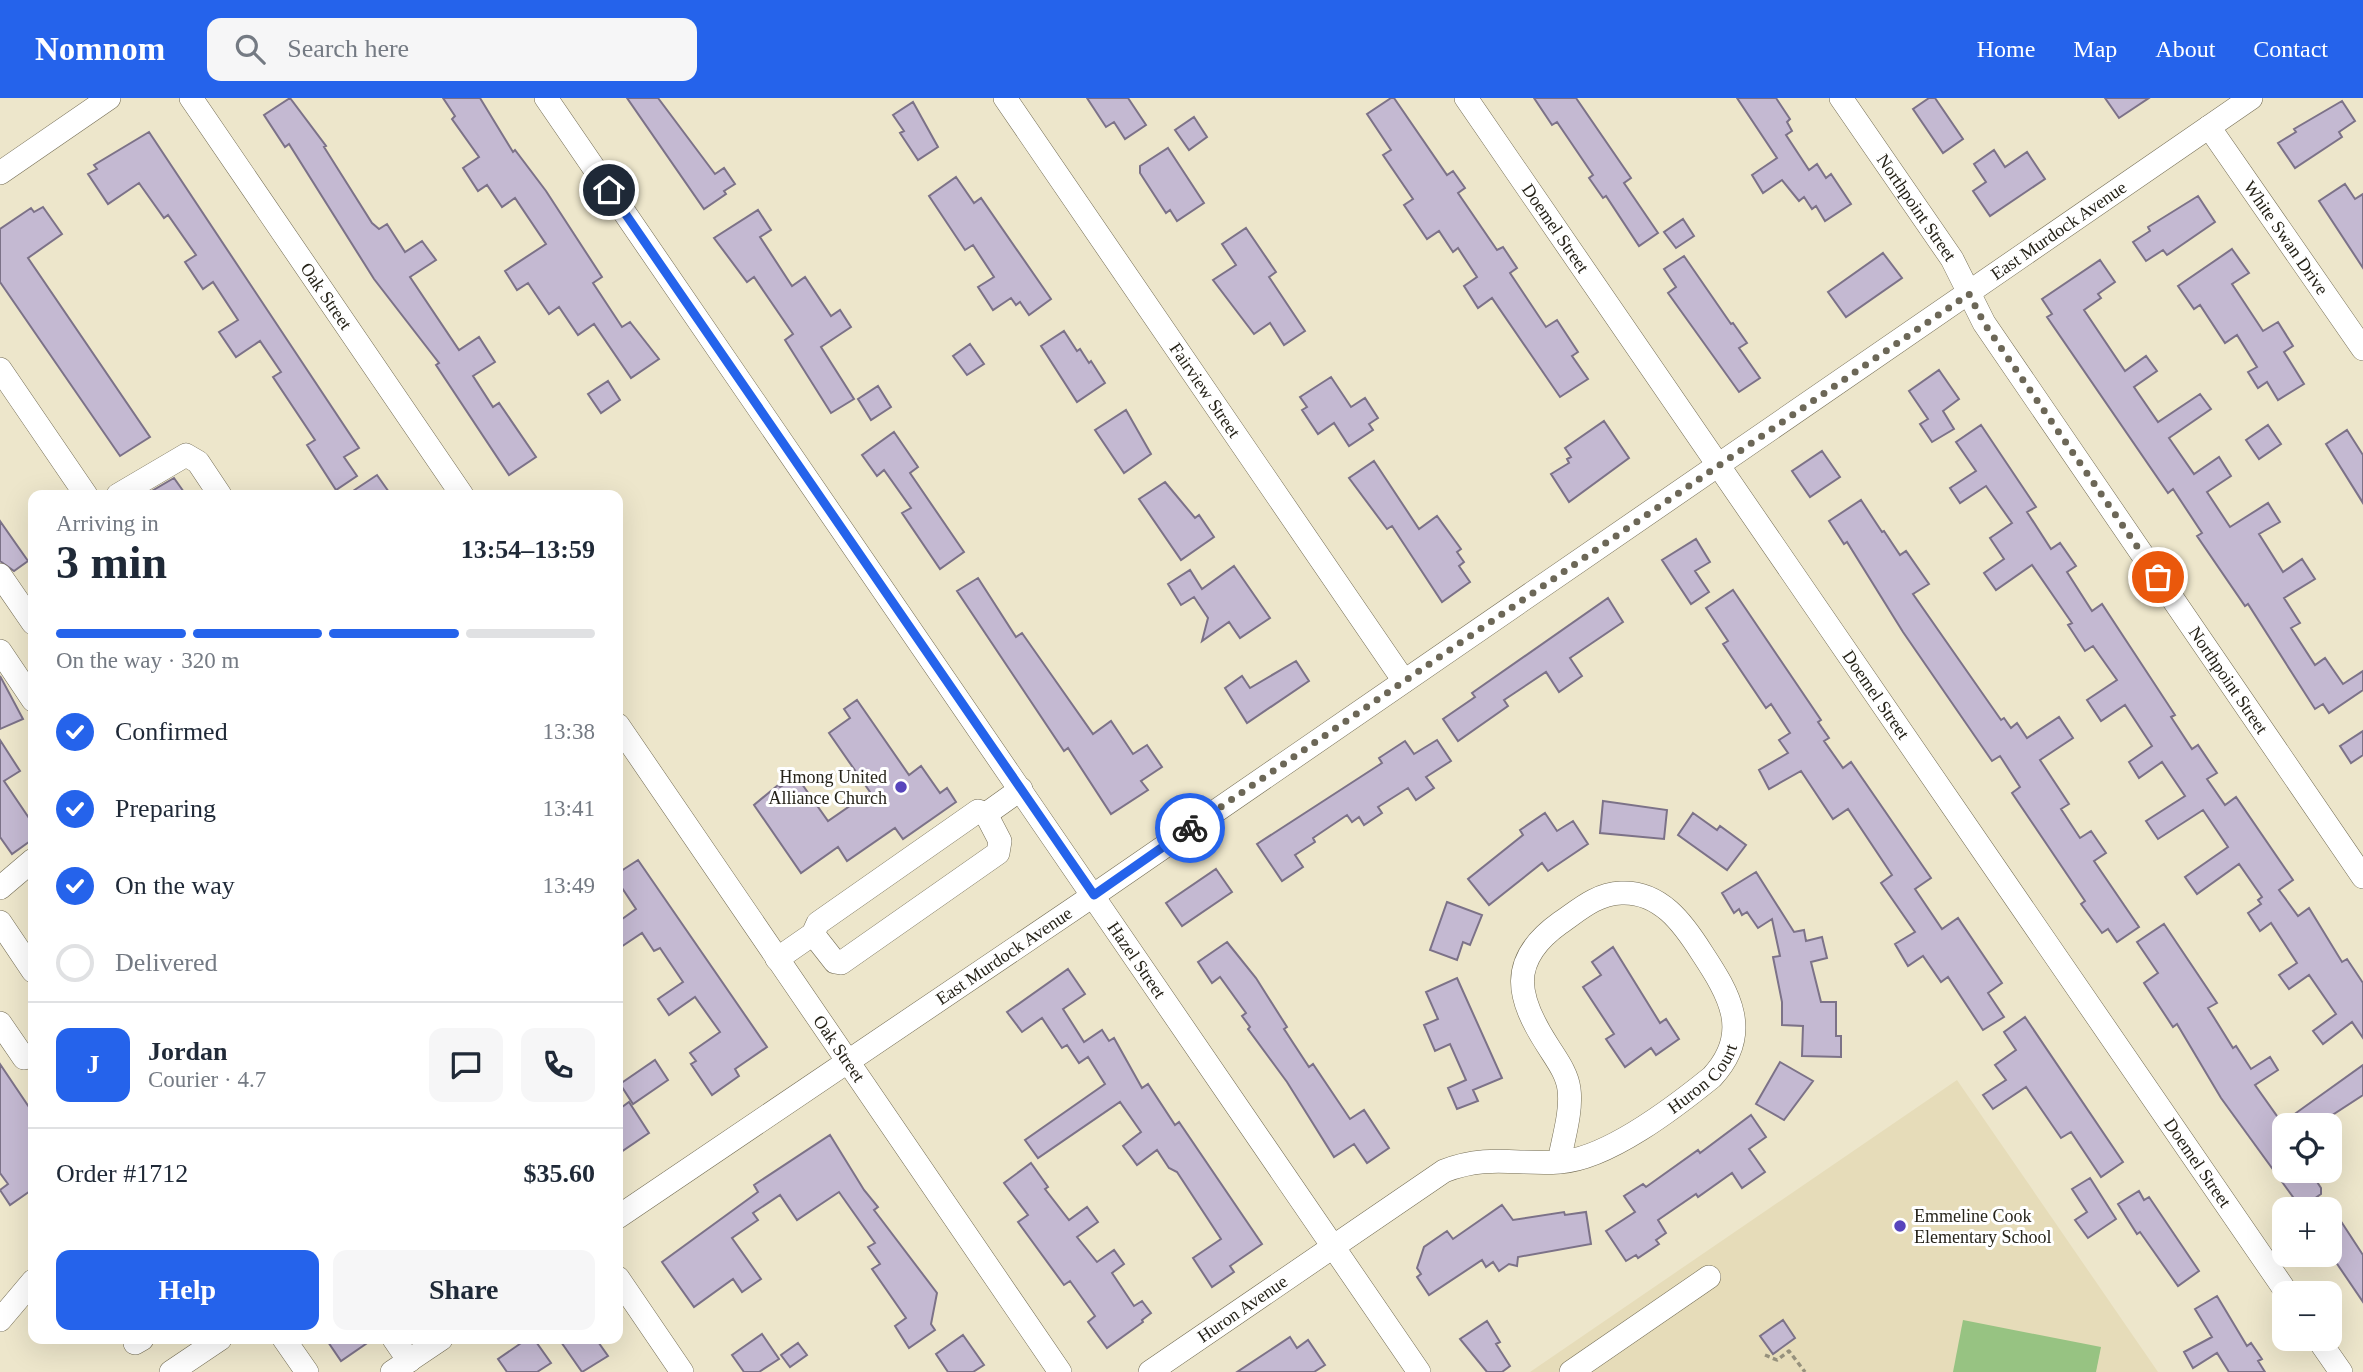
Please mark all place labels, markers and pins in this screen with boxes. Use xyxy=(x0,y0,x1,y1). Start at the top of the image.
pin xyxy=(579,160,639,220)
pin xyxy=(2128,547,2188,607)
place label: Hmong United Alliance Church xyxy=(769,767,887,808)
marker: Hmong United Alliance Church xyxy=(893,779,909,795)
place label: Emmeline Cook Elementary School xyxy=(1914,1206,2051,1247)
marker: Emmeline Cook Elementary School xyxy=(1892,1218,1908,1234)

